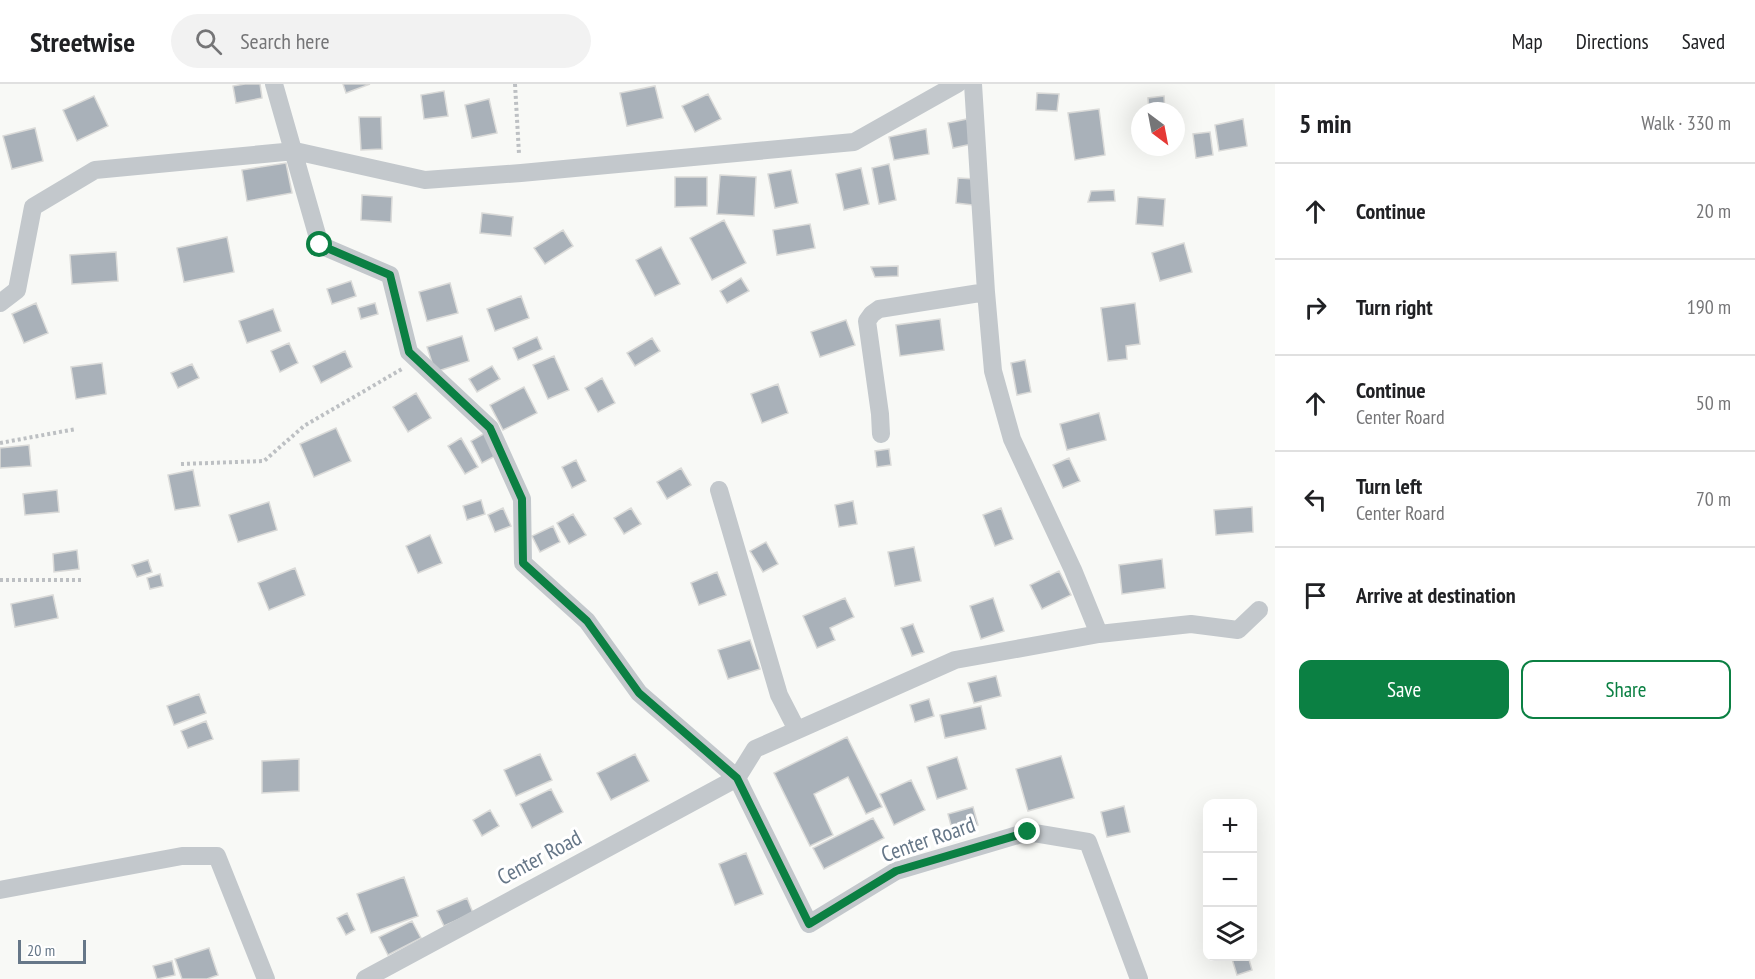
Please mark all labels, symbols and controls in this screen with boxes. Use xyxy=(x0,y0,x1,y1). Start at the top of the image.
search box xyxy=(171,14,591,68)
text: Streetwise xyxy=(30,23,135,60)
icon: search xyxy=(192,25,225,58)
text: Search here xyxy=(240,27,330,55)
text: Map xyxy=(1512,28,1543,55)
text: Directions xyxy=(1576,28,1649,55)
text: Saved xyxy=(1682,28,1725,55)
north arrow xyxy=(1131,102,1185,156)
text: 5 min xyxy=(1299,107,1352,140)
text: Walk · 330 m xyxy=(1641,110,1731,136)
icon: ahead xyxy=(1299,195,1332,228)
text: Continue xyxy=(1356,197,1426,225)
text: 20 m xyxy=(1696,198,1731,224)
route start xyxy=(306,231,332,257)
icon: right xyxy=(1299,291,1332,324)
text: Turn right xyxy=(1356,293,1433,321)
text: 190 m xyxy=(1687,294,1731,320)
text: Continue xyxy=(1356,376,1426,404)
icon: ahead xyxy=(1299,387,1332,420)
text: 50 m xyxy=(1696,390,1731,416)
text: Center Roard xyxy=(1356,404,1445,430)
text: Turn left xyxy=(1356,472,1422,500)
icon: left xyxy=(1299,483,1332,516)
text: 70 m xyxy=(1696,486,1731,512)
text: Center Roard xyxy=(1356,500,1445,526)
icon: arrive xyxy=(1299,579,1332,612)
text: Arrive at destination xyxy=(1356,581,1516,609)
button: Save xyxy=(1299,660,1509,719)
button: Share xyxy=(1521,660,1731,719)
map controls xyxy=(1203,799,1257,961)
button: + xyxy=(1203,799,1257,853)
street label: Center Roard xyxy=(877,810,979,868)
route end xyxy=(1014,818,1040,844)
street label: Center Road xyxy=(492,823,586,891)
button: − xyxy=(1203,853,1257,907)
button: layers xyxy=(1203,907,1257,961)
scale bar xyxy=(18,937,86,964)
text: 20 m xyxy=(27,940,55,960)

